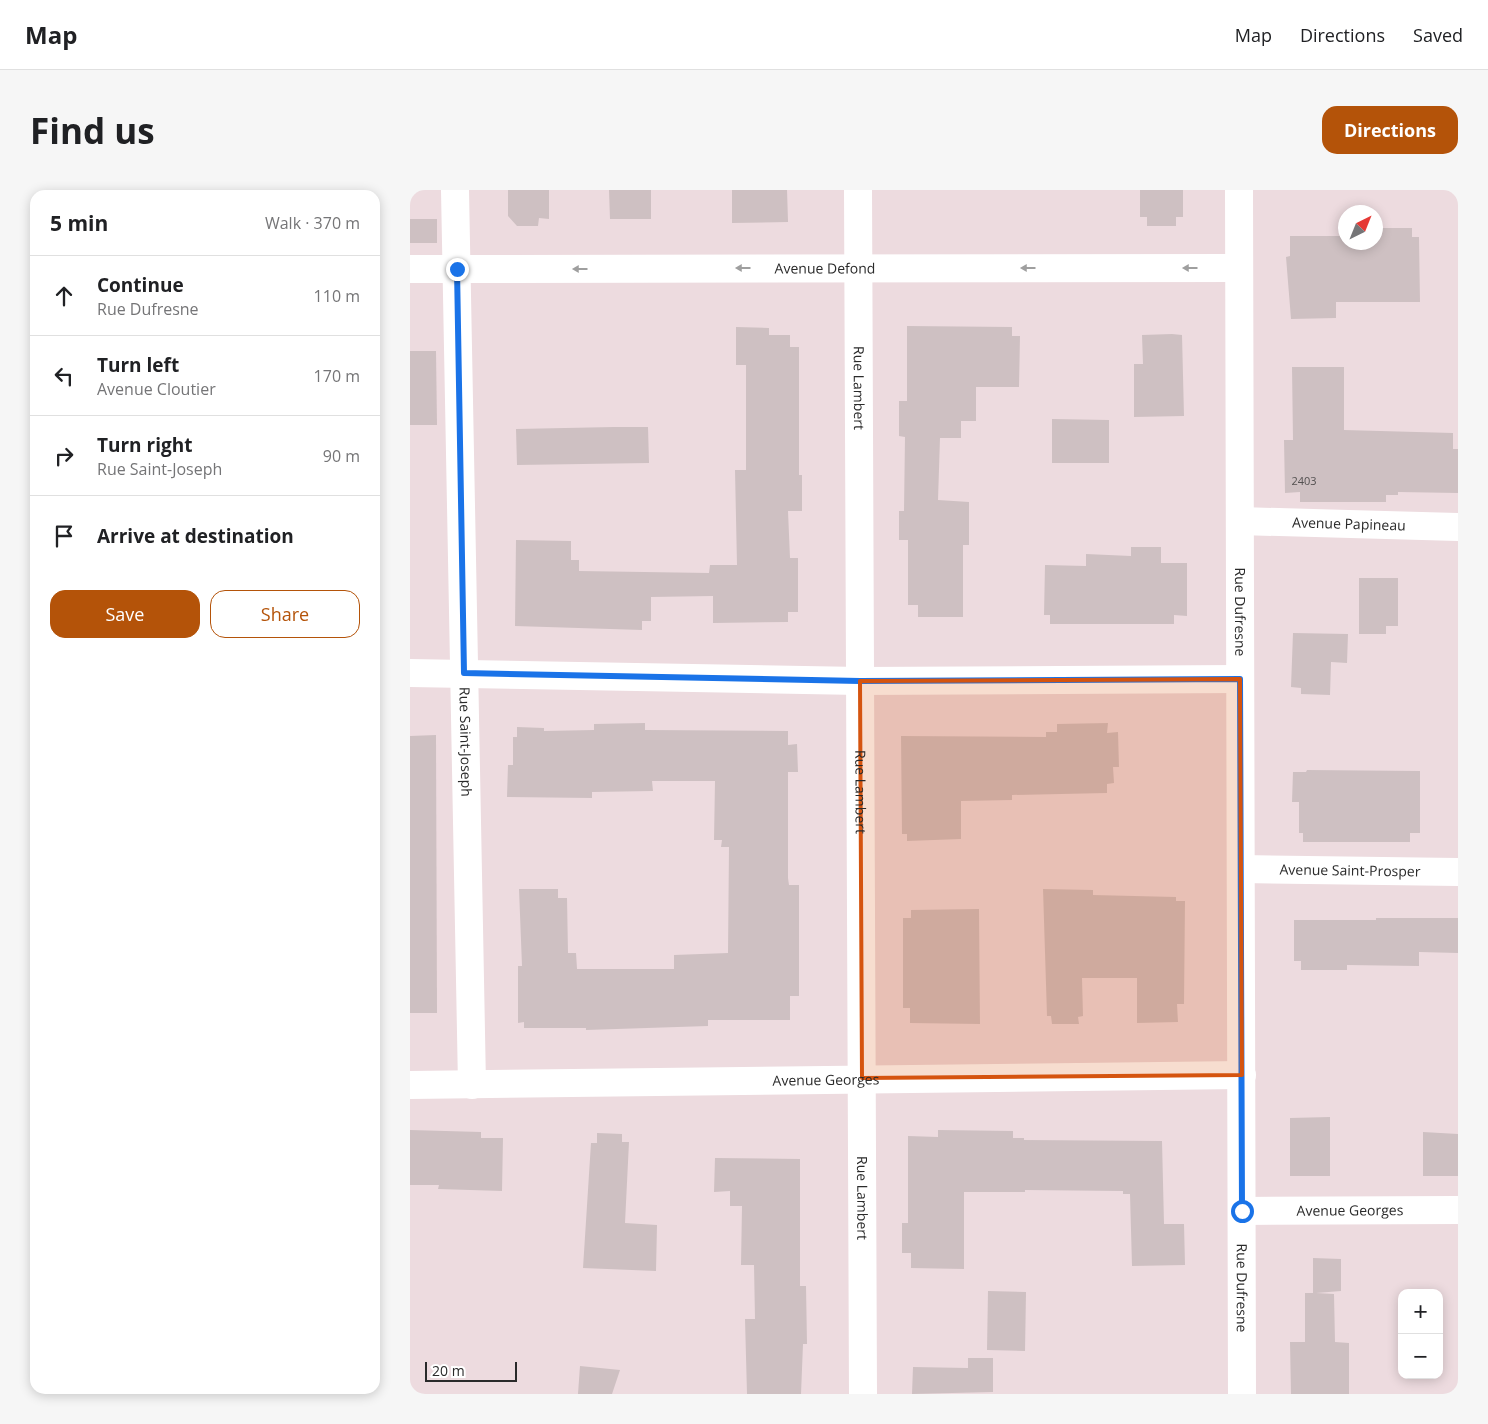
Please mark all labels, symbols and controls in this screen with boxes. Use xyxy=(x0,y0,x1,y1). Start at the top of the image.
text: Map xyxy=(25,18,77,51)
text: Map xyxy=(1235,23,1272,47)
text: Directions xyxy=(1300,23,1385,47)
text: Saved xyxy=(1413,23,1463,47)
button: Directions xyxy=(1322,106,1458,154)
text: Find us xyxy=(30,107,155,154)
north arrow xyxy=(1338,205,1383,250)
text: 5 min xyxy=(50,209,108,237)
text: Walk · 370 m xyxy=(265,212,360,234)
route end xyxy=(446,258,469,281)
street label: Avenue Defond xyxy=(775,258,875,278)
one-way arrow xyxy=(734,264,750,272)
one-way arrow xyxy=(1019,264,1035,272)
one-way arrow xyxy=(1182,264,1198,272)
one-way arrow xyxy=(572,265,588,273)
text: Continue xyxy=(97,272,184,298)
icon: ahead xyxy=(50,282,78,310)
text: 110 m xyxy=(314,285,360,307)
text: Rue Dufresne xyxy=(97,298,199,320)
street label: Rue Lambert xyxy=(850,346,869,430)
text: Turn left xyxy=(97,352,179,378)
icon: left xyxy=(50,362,78,390)
text: 170 m xyxy=(314,365,360,387)
text: Avenue Cloutier xyxy=(97,378,216,400)
text: Turn right xyxy=(97,432,192,458)
icon: right xyxy=(50,442,78,470)
text: 90 m xyxy=(323,445,360,467)
text: Rue Saint-Joseph xyxy=(97,458,222,480)
house number: 2403 xyxy=(1291,473,1317,488)
street label: Avenue Papineau xyxy=(1292,512,1406,535)
icon: arrive xyxy=(50,522,78,550)
text: Arrive at destination xyxy=(97,523,294,549)
street label: Rue Dufresne xyxy=(1231,567,1250,657)
button: Save xyxy=(50,590,200,638)
button: Share xyxy=(210,590,360,638)
street label: Rue Saint-Joseph xyxy=(455,687,477,797)
street label: Rue Lambert xyxy=(851,750,871,834)
street label: Avenue Saint-Prosper xyxy=(1279,860,1421,880)
street label: Avenue Georges xyxy=(772,1069,880,1090)
street label: Rue Lambert xyxy=(853,1156,872,1240)
route start xyxy=(1231,1200,1254,1223)
street label: Avenue Georges xyxy=(1297,1200,1404,1220)
street label: Rue Dufresne xyxy=(1233,1243,1252,1333)
map controls xyxy=(1398,1289,1443,1379)
button: + xyxy=(1398,1289,1443,1334)
button: − xyxy=(1398,1334,1443,1379)
scale bar xyxy=(425,1359,518,1382)
text: 20 m xyxy=(432,1361,465,1380)

